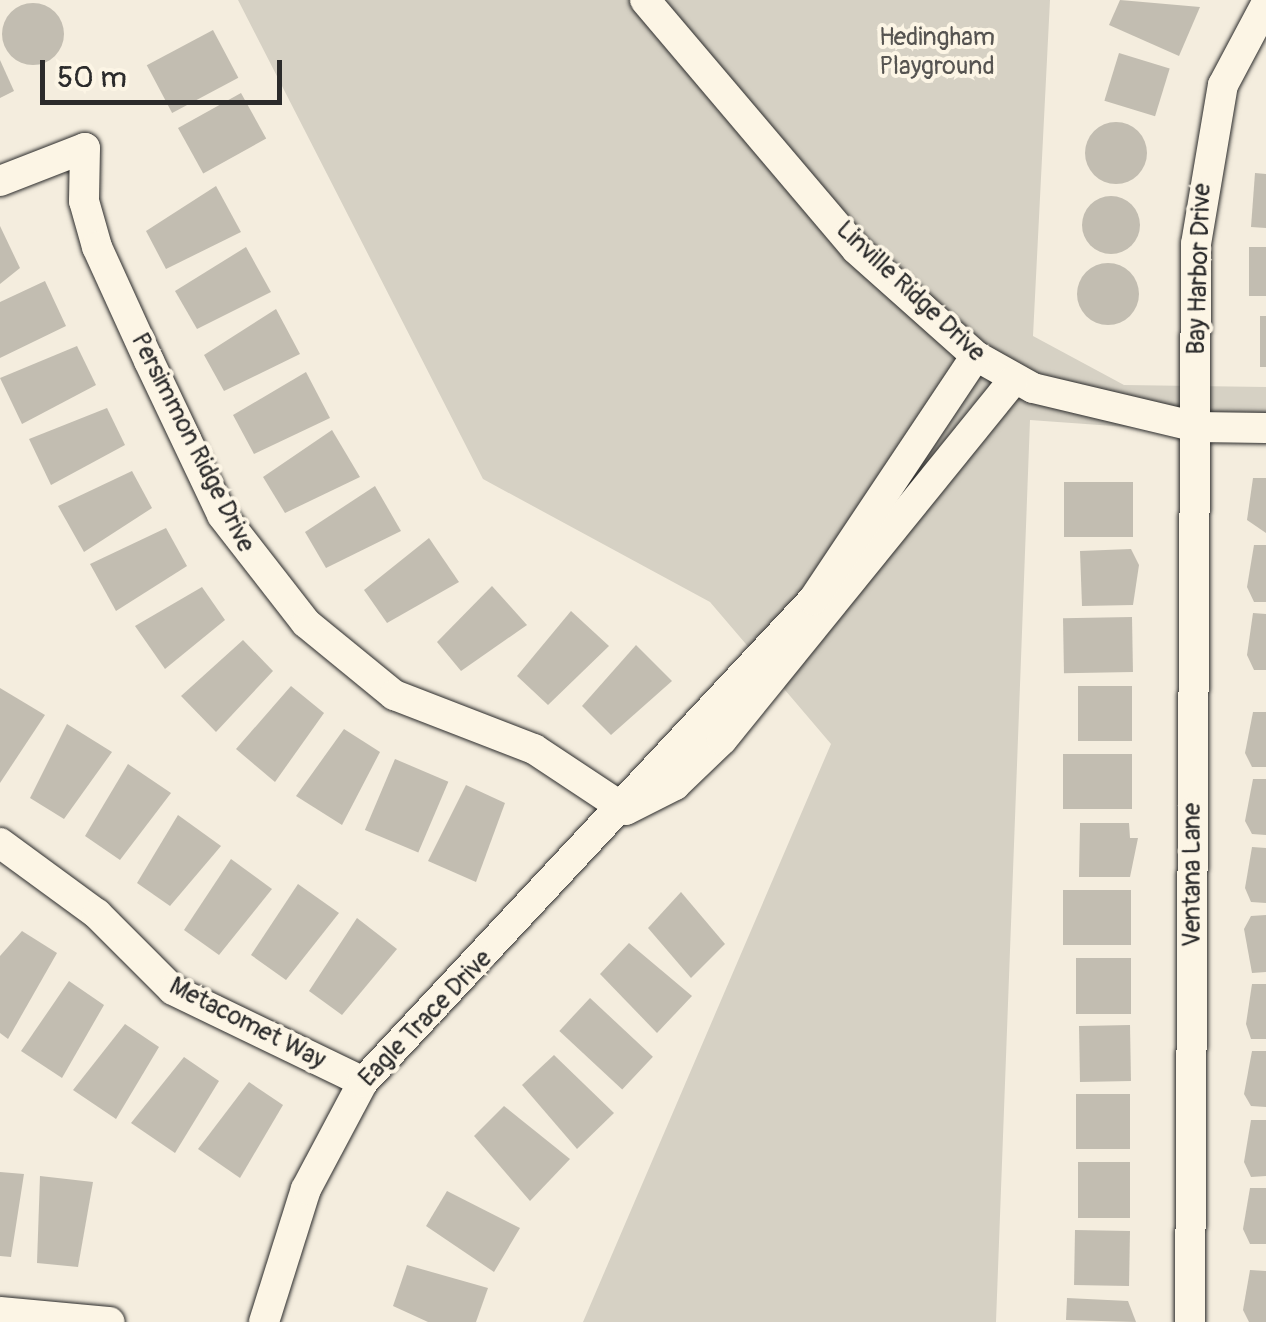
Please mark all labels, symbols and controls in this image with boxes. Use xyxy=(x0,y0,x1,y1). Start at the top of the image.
park label: Hedingham Playground xyxy=(879,24,995,83)
scale bar xyxy=(45,40,288,102)
text: 50 m xyxy=(57,59,127,96)
street label: Bay Harbor Drive xyxy=(1182,183,1218,355)
street label: Linville Ridge Drive xyxy=(829,215,991,369)
street label: Persimmon Ridge Drive xyxy=(124,328,260,558)
street label: Ventana Lane xyxy=(1178,803,1208,947)
street label: Eagle Trace Drive xyxy=(353,944,499,1094)
street label: Metacomet Way xyxy=(164,972,330,1076)

